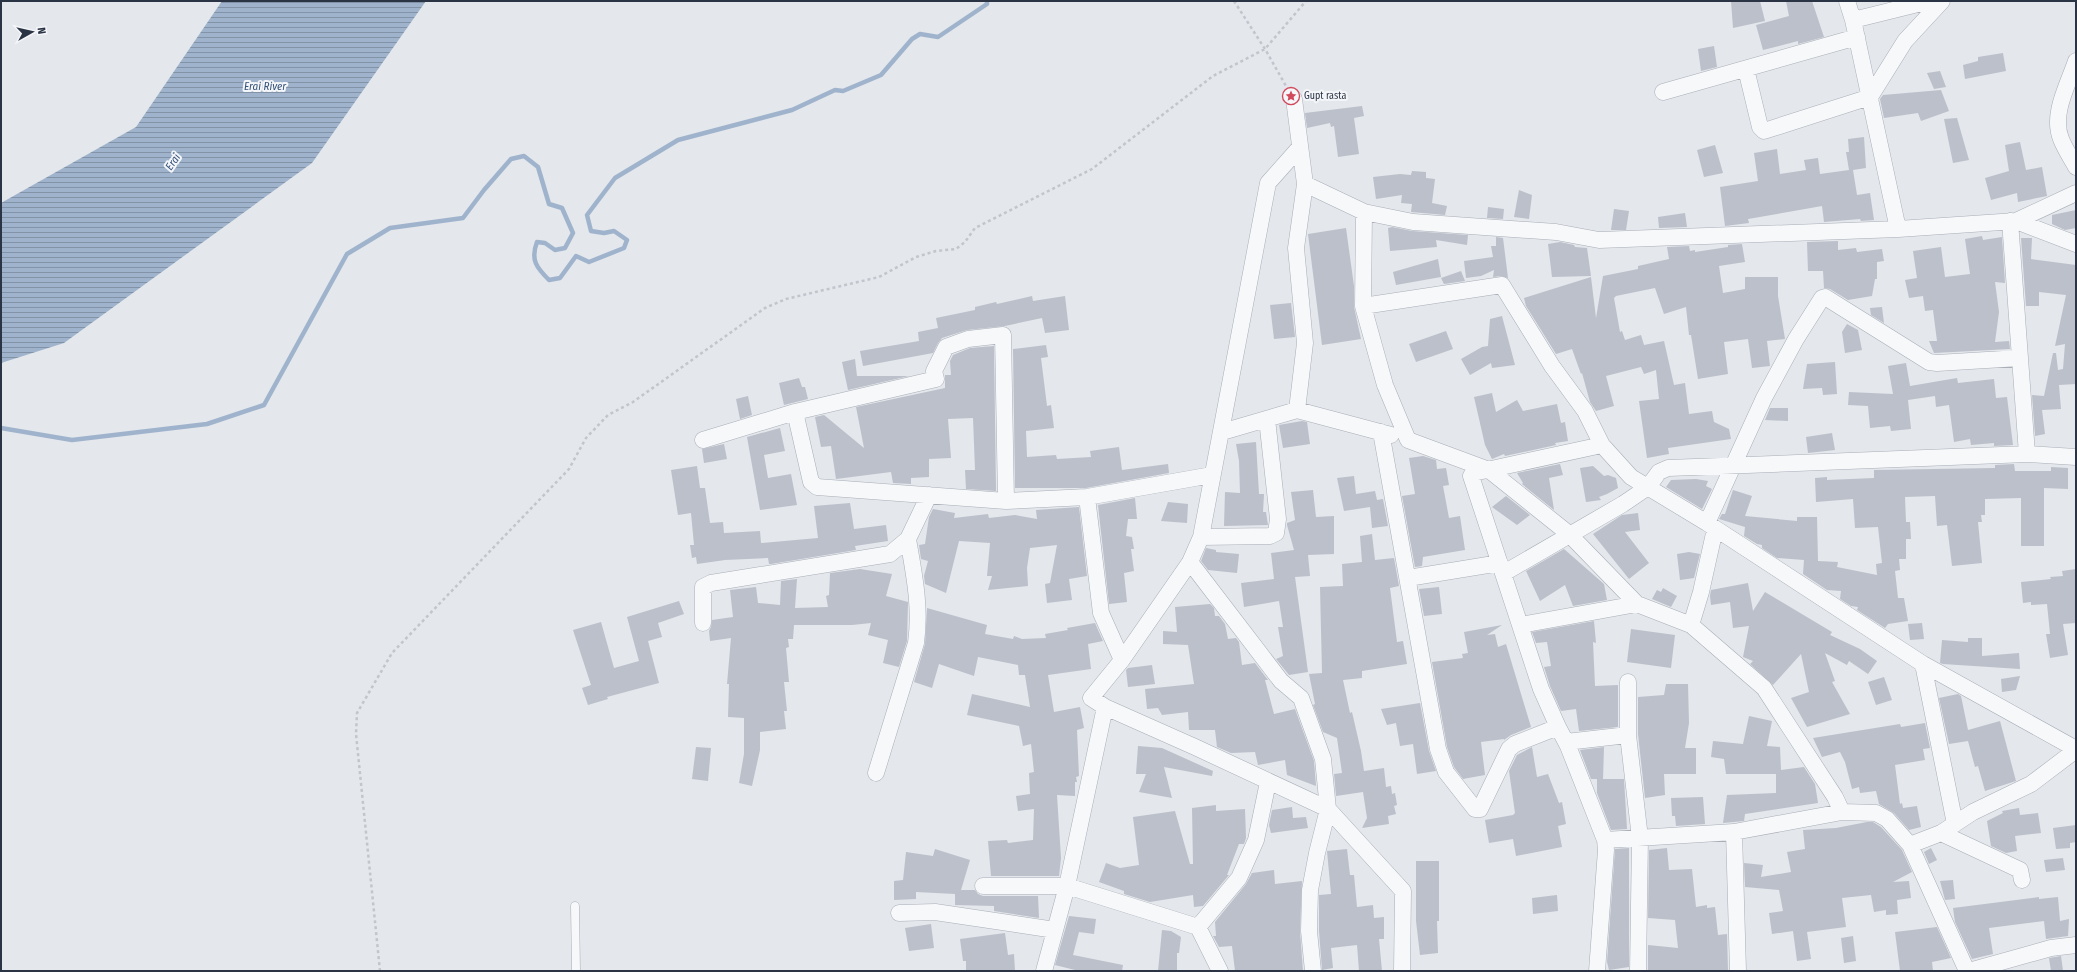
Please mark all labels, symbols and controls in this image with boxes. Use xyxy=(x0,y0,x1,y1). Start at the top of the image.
north arrow xyxy=(12,12,52,52)
text: N xyxy=(35,27,48,35)
water label: Erai River xyxy=(244,80,287,93)
place icon: Gupt rasta xyxy=(1281,86,1301,106)
place label: Gupt rasta xyxy=(1304,90,1346,102)
water label: Erai xyxy=(163,151,183,173)

